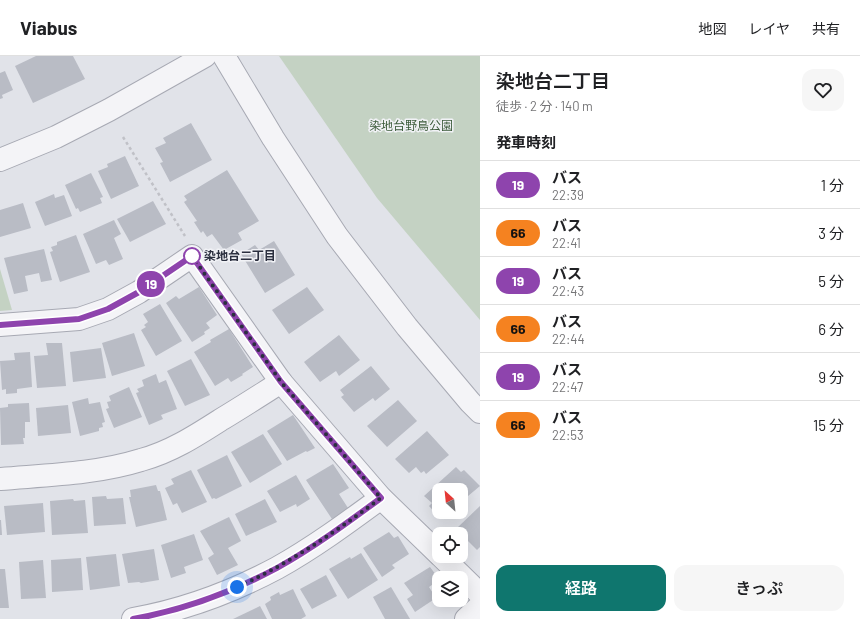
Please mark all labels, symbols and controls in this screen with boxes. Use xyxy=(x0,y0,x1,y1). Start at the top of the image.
text: Viabus xyxy=(20,16,77,39)
text: 地図 xyxy=(698,20,726,37)
text: レイヤ xyxy=(748,20,790,37)
text: 共有 xyxy=(812,20,840,37)
text: 染地台二丁目 xyxy=(496,69,610,92)
button: heart xyxy=(802,69,844,111)
text: 徒歩 · 2 分 · 140 m xyxy=(496,98,593,114)
park label: 染地台野鳥公園 xyxy=(369,118,453,132)
text: 発車時刻 xyxy=(496,133,556,151)
text: バス xyxy=(552,168,582,186)
text: 19 xyxy=(512,176,524,193)
text: 1 分 xyxy=(821,176,844,194)
text: 22:39 xyxy=(552,187,584,203)
text: バス xyxy=(552,216,582,234)
text: 66 xyxy=(510,224,526,241)
text: 3 分 xyxy=(818,224,844,242)
text: 22:41 xyxy=(552,235,581,251)
marker: 染地台二丁目 xyxy=(183,247,201,265)
place label: 染地台二丁目 xyxy=(204,248,276,262)
text: バス xyxy=(552,264,582,282)
line badge: 19 xyxy=(133,271,169,297)
text: 19 xyxy=(512,272,524,289)
text: 5 分 xyxy=(818,272,844,290)
text: 19 xyxy=(145,275,157,292)
text: 22:43 xyxy=(552,283,584,299)
text: バス xyxy=(552,312,582,330)
text: 66 xyxy=(510,320,526,337)
text: 6 分 xyxy=(818,320,844,338)
text: 22:44 xyxy=(552,331,585,347)
text: バス xyxy=(552,360,582,378)
text: 19 xyxy=(512,368,524,385)
text: 9 分 xyxy=(818,368,844,386)
text: 22:47 xyxy=(552,379,583,395)
text: バス xyxy=(552,408,582,426)
text: 66 xyxy=(510,416,526,433)
text: 15 分 xyxy=(813,416,844,434)
text: 22:53 xyxy=(552,427,584,443)
north arrow xyxy=(432,483,468,519)
map controls xyxy=(432,483,468,607)
button: locate xyxy=(432,527,468,563)
button: 経路 xyxy=(496,565,666,611)
button: きっぷ xyxy=(674,565,844,611)
button: layers xyxy=(432,571,468,607)
your location xyxy=(227,577,247,597)

